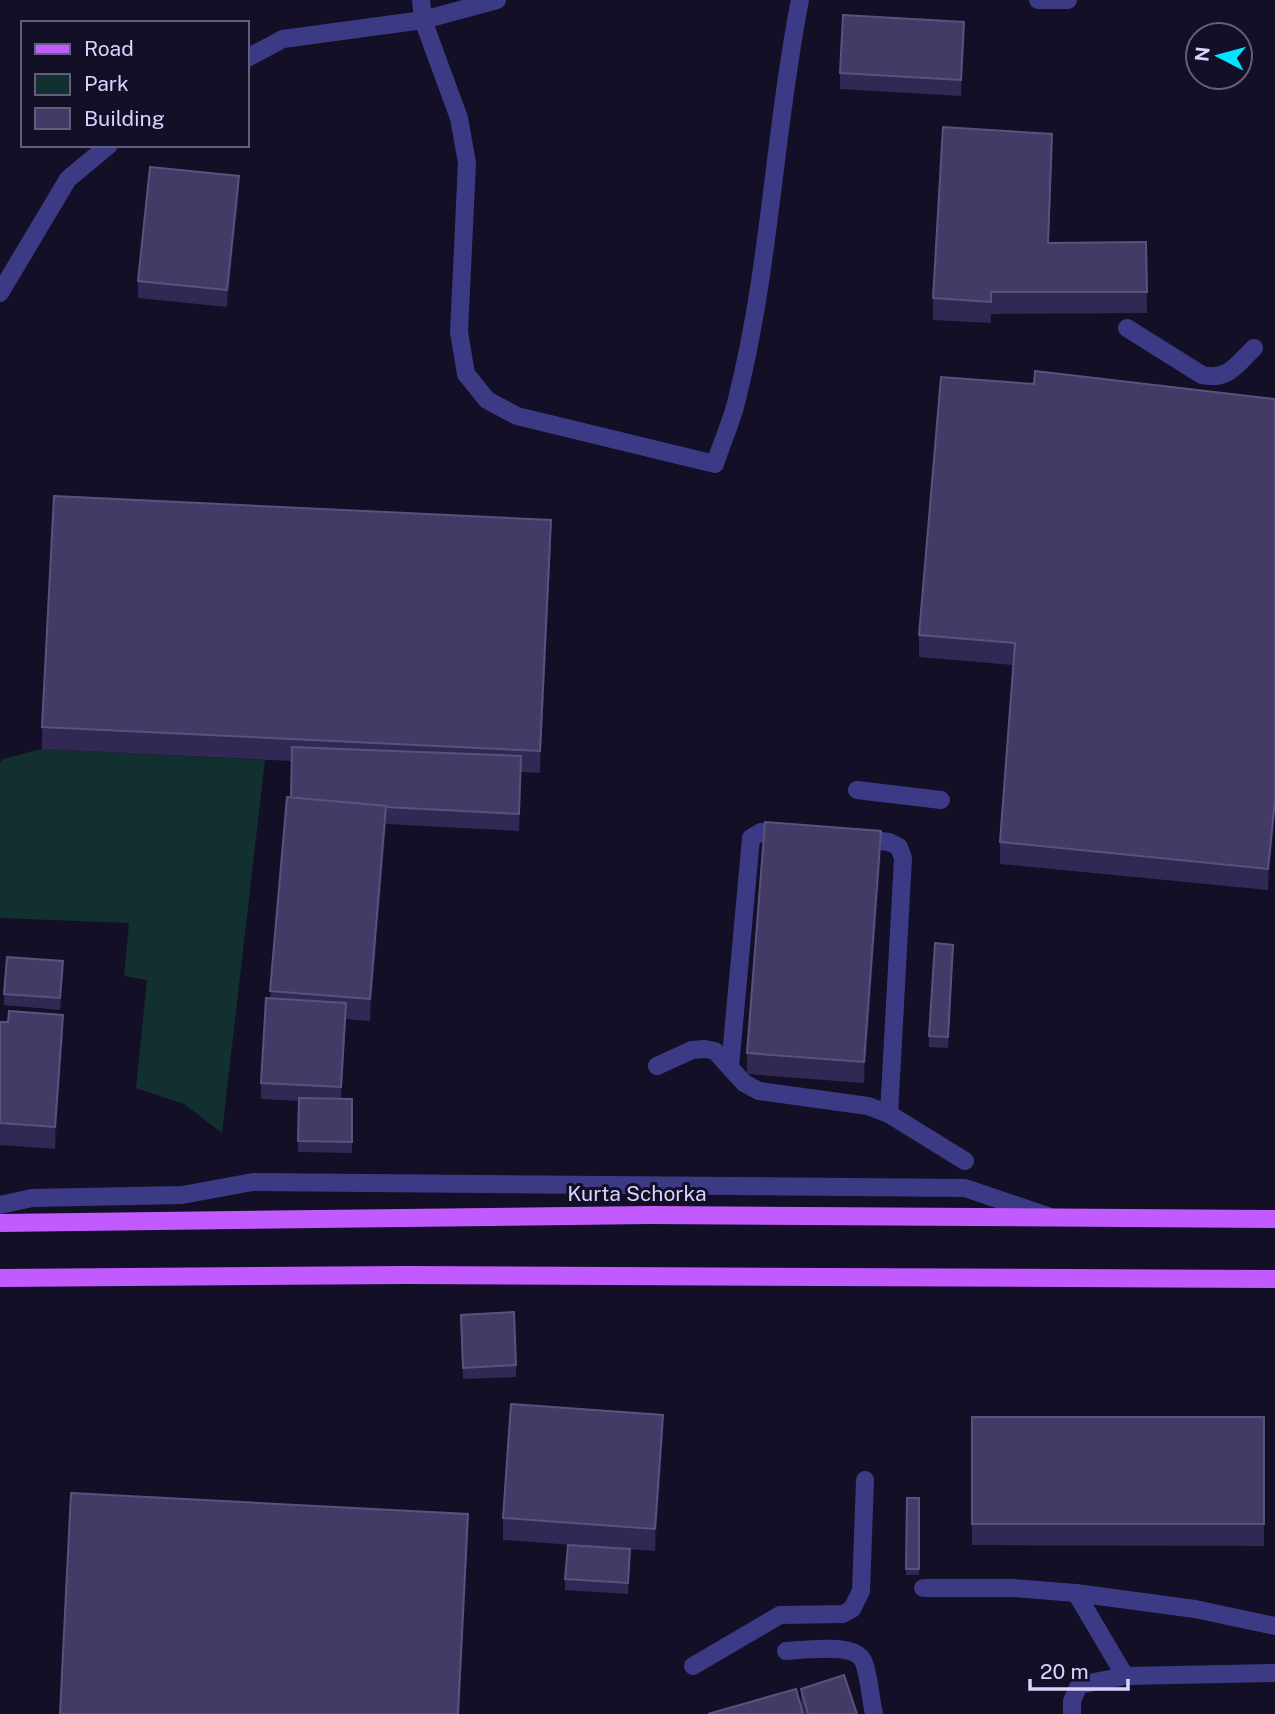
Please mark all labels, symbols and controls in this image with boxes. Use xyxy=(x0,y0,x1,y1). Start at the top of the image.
legend xyxy=(21,21,248,147)
north arrow xyxy=(1184,21,1254,91)
text: Road xyxy=(84,36,134,61)
text: N xyxy=(1190,46,1214,63)
text: Park xyxy=(84,71,129,96)
text: Building xyxy=(84,106,165,131)
street label: Kurta Schorka xyxy=(567,1181,707,1206)
scale bar xyxy=(1030,1648,1128,1692)
text: 20 m xyxy=(1040,1659,1089,1684)

